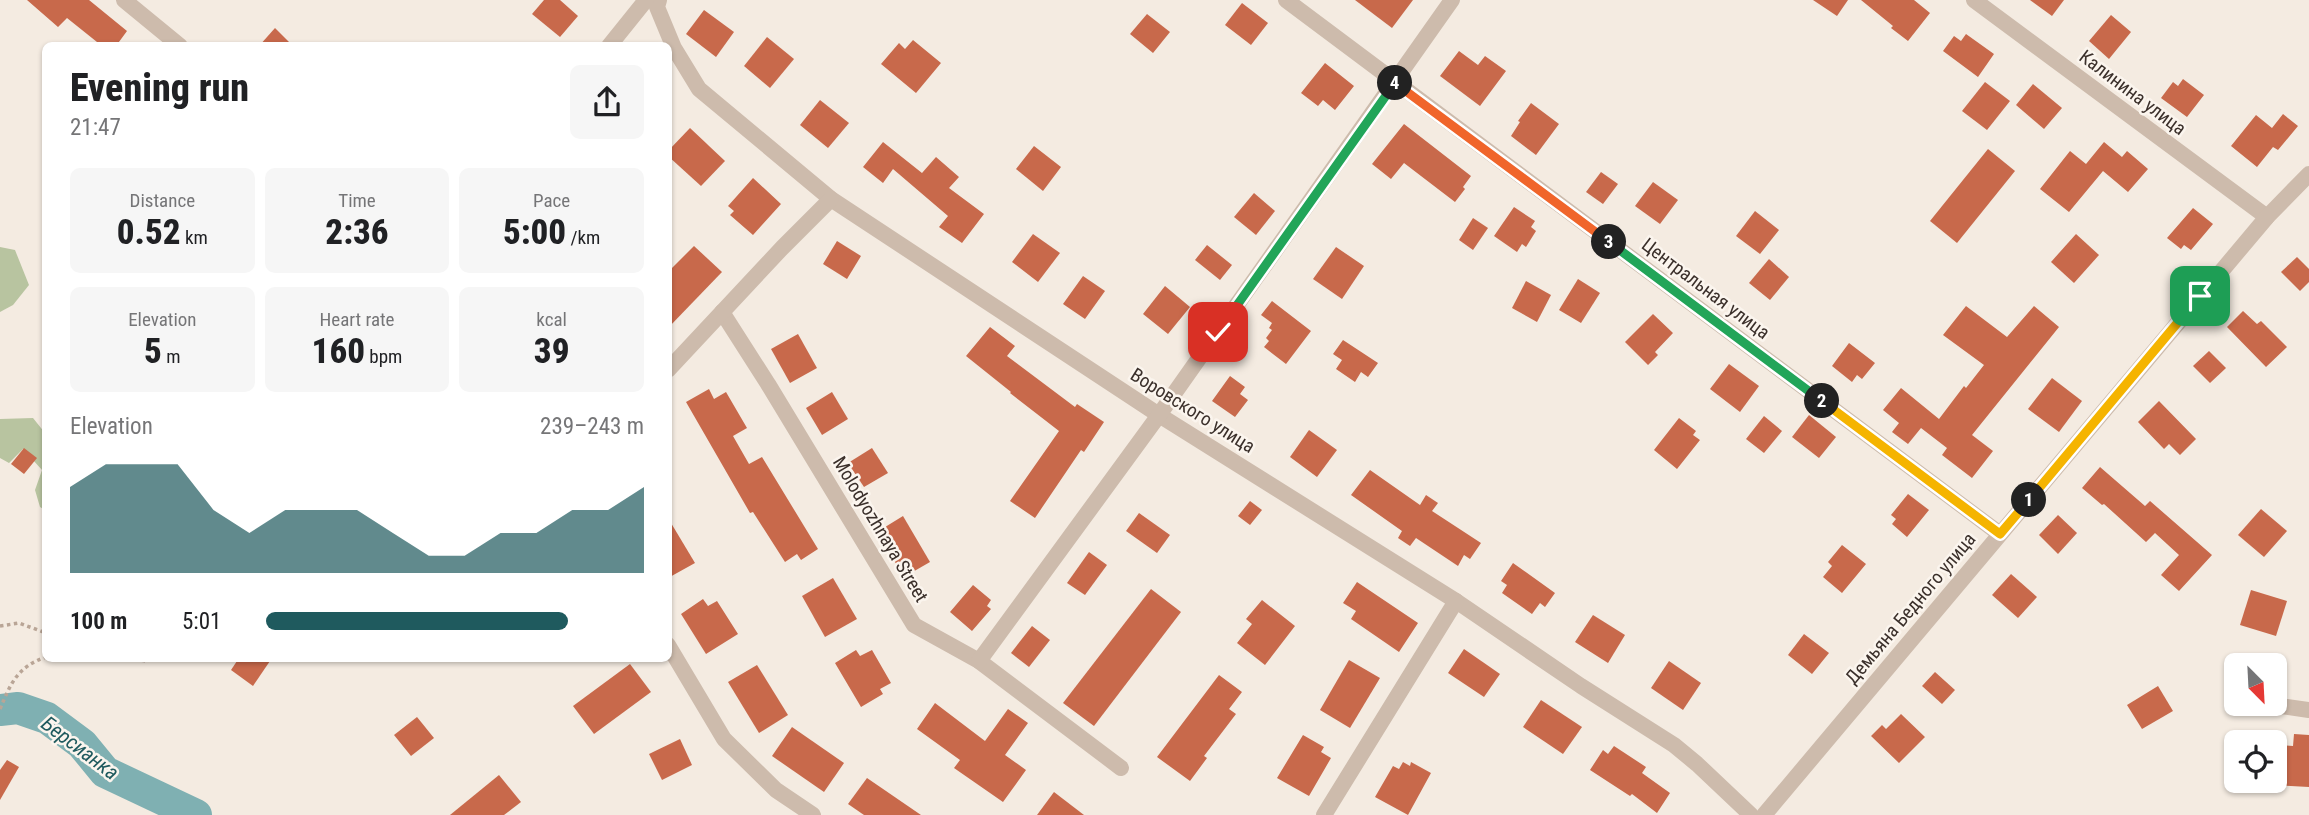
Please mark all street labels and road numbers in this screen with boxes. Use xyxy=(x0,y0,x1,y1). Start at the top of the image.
street label: Калинина улица xyxy=(2075,45,2191,140)
street label: Центральная улица xyxy=(1637,233,1774,344)
street label: Воровского улица xyxy=(1126,363,1259,458)
street label: Molodyozhnaya Street xyxy=(828,452,933,606)
street label: Демьяна Бедного улица xyxy=(1840,528,1980,689)

